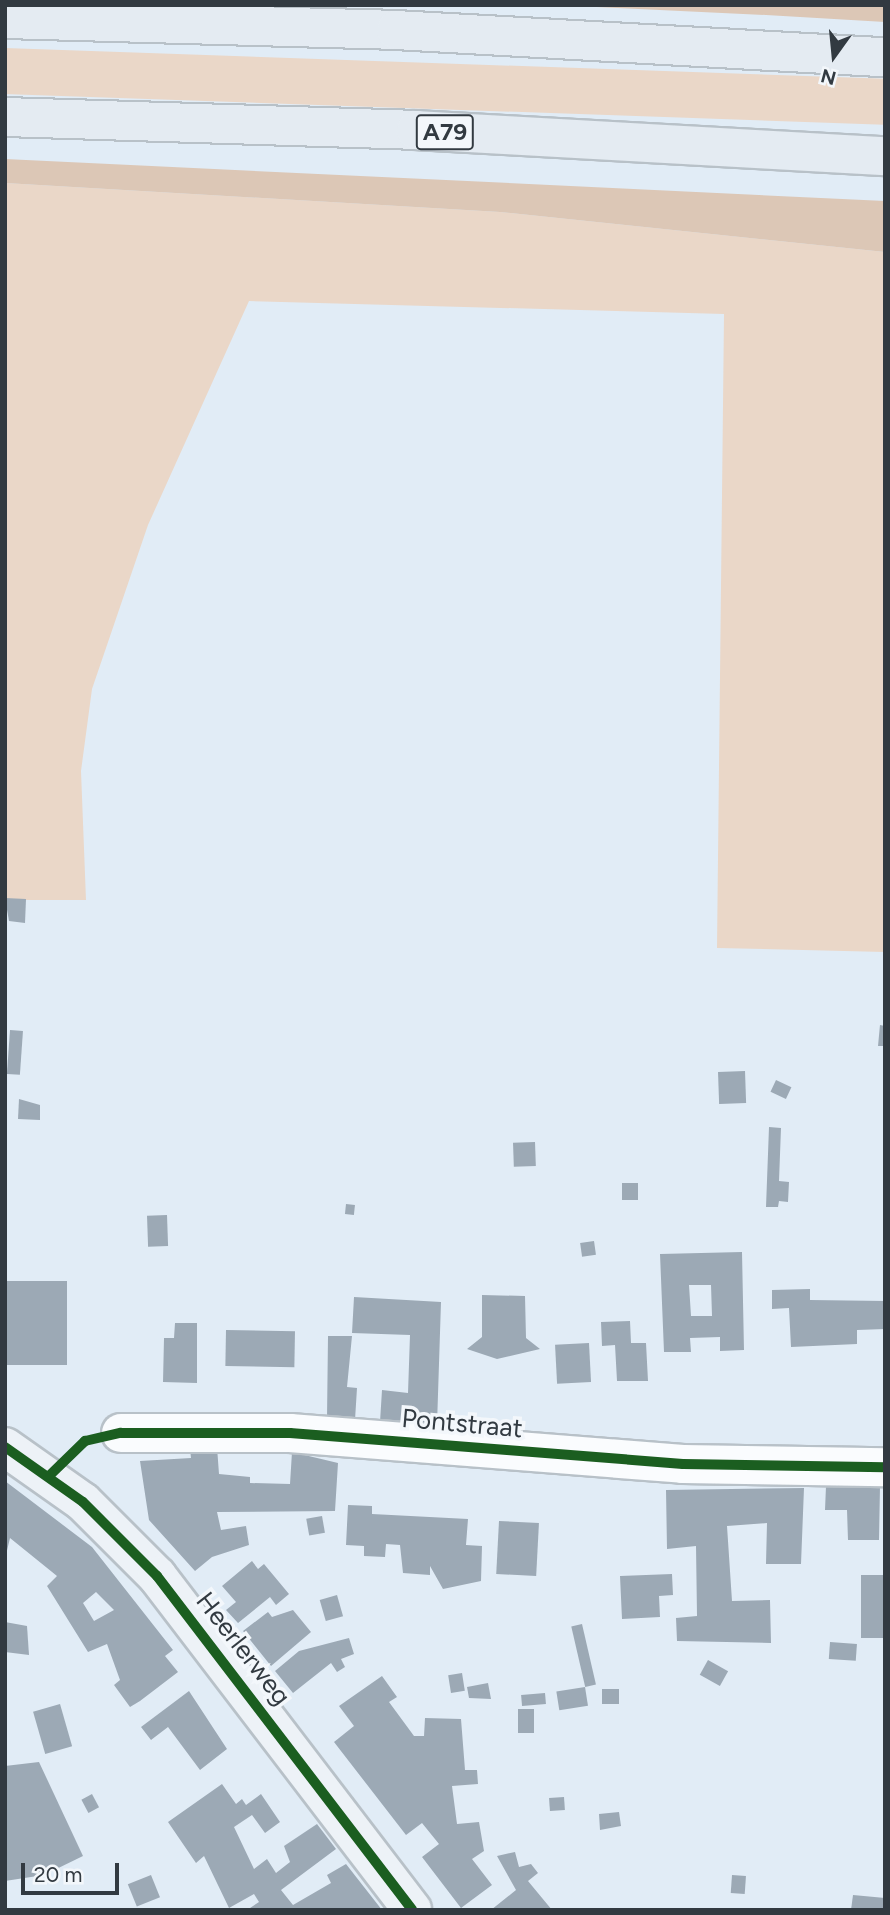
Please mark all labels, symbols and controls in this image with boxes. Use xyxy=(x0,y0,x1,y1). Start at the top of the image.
north arrow xyxy=(799,21,869,91)
text: N xyxy=(818,64,839,90)
road number: A79 xyxy=(415,112,475,152)
street label: Pontstraat xyxy=(400,1403,524,1445)
street label: Heerlerweg xyxy=(189,1586,297,1712)
scale bar xyxy=(24,1848,122,1892)
text: 20 m xyxy=(34,1862,82,1887)

